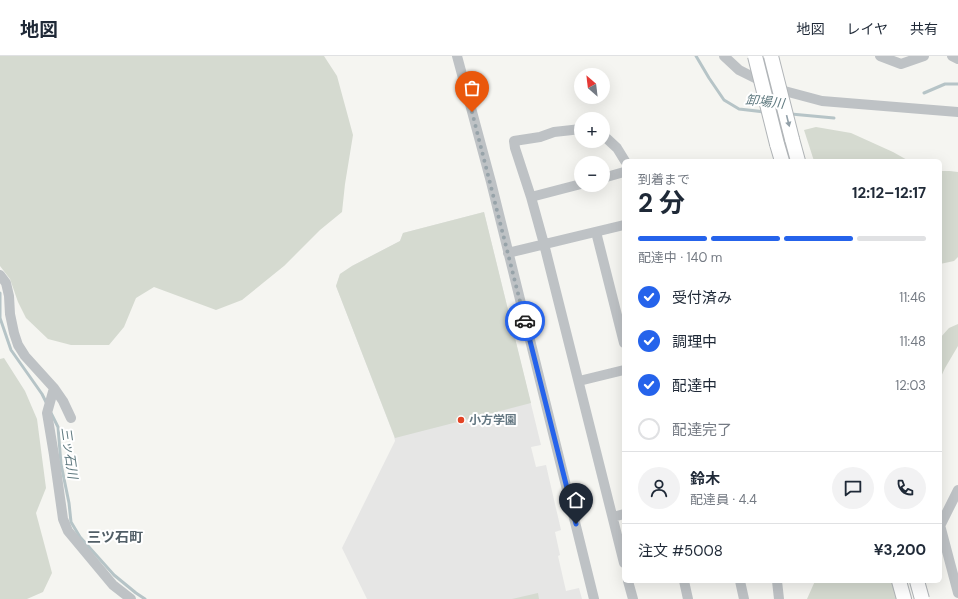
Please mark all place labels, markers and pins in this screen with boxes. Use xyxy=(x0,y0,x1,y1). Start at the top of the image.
pin xyxy=(455,71,489,112)
place label: 小方学園 xyxy=(469,412,517,428)
marker: 小方学園 xyxy=(456,415,466,425)
pin xyxy=(559,483,593,524)

